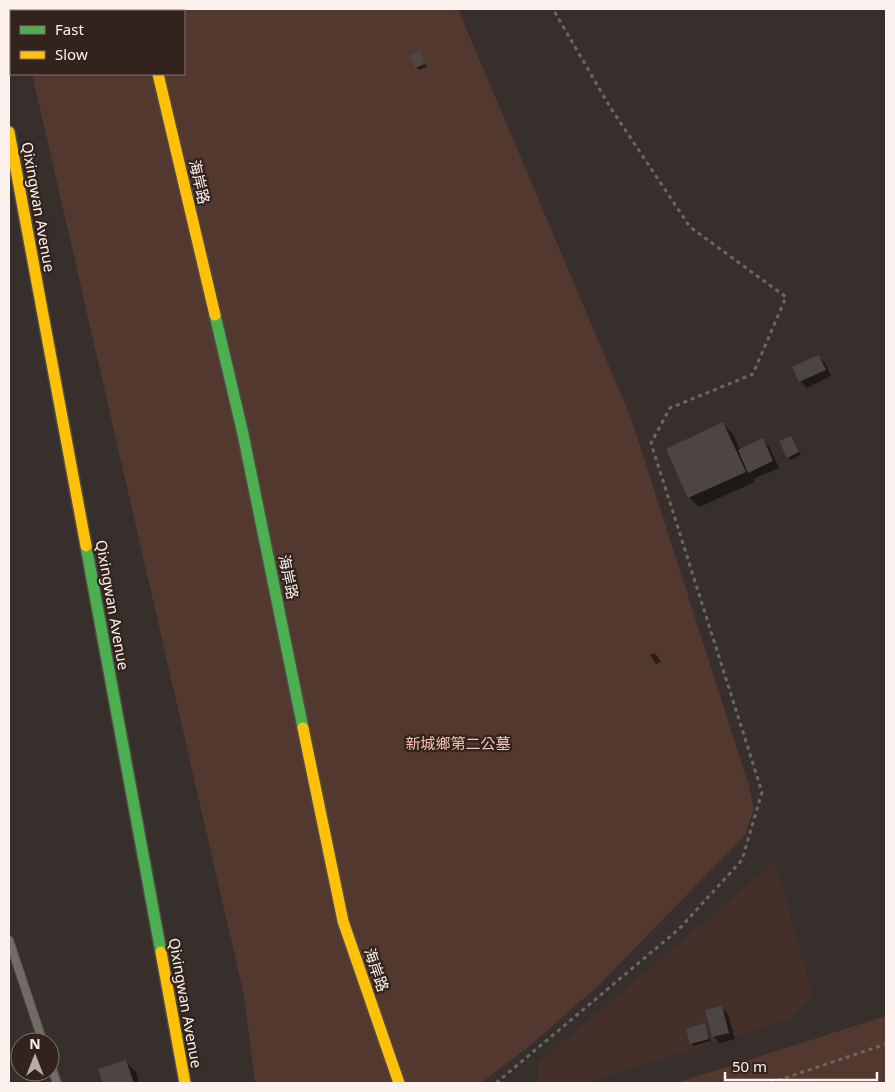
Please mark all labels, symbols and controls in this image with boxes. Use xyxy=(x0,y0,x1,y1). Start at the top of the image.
legend xyxy=(10,10,185,75)
text: Fast xyxy=(55,19,84,39)
text: Slow xyxy=(55,44,88,64)
street label: Qixingwan Avenue xyxy=(18,140,60,274)
street label: 海岸路 xyxy=(185,158,215,206)
street label: Qixingwan Avenue xyxy=(92,538,134,672)
street label: 海岸路 xyxy=(275,553,303,601)
park label: 新城鄉第二公墓 xyxy=(405,733,511,753)
street label: Qixingwan Avenue xyxy=(165,936,207,1070)
street label: 海岸路 xyxy=(360,945,394,994)
north arrow xyxy=(10,1032,60,1082)
text: N xyxy=(29,1034,41,1053)
scale bar xyxy=(725,1050,878,1082)
text: 50 m xyxy=(732,1056,767,1076)

